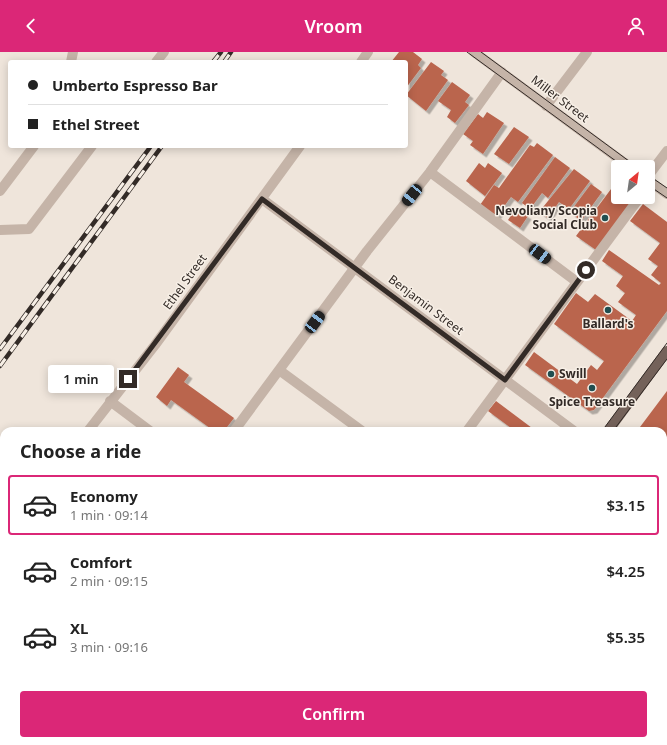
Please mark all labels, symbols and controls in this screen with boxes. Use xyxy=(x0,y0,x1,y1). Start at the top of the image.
text: Vroom xyxy=(304,14,363,38)
icon: back xyxy=(20,15,42,37)
icon: person xyxy=(625,15,647,37)
street label: Miller Street xyxy=(528,71,593,126)
text: Umberto Espresso Bar xyxy=(52,75,218,95)
text: Ethel Street xyxy=(52,114,140,134)
north arrow xyxy=(611,160,655,204)
map controls xyxy=(611,160,655,204)
car xyxy=(400,182,424,208)
place label: Nevoliany Scopia Social Club xyxy=(495,202,597,233)
marker: Nevoliany Scopia Social Club xyxy=(600,213,610,223)
car xyxy=(527,242,553,266)
street label: Ethel Street xyxy=(159,250,211,313)
route start xyxy=(577,261,595,279)
street label: Benjamin Street xyxy=(385,271,468,339)
marker: Ballard's xyxy=(603,305,613,315)
car xyxy=(303,309,327,335)
place label: Ballard's xyxy=(582,315,634,332)
callout: 1 min xyxy=(48,365,114,393)
place label: Swill xyxy=(559,365,587,382)
marker: Swill xyxy=(546,369,556,379)
text: 1 min xyxy=(63,370,99,388)
route end xyxy=(119,370,137,388)
marker: Spice Treasure xyxy=(587,383,597,393)
place label: Spice Treasure xyxy=(549,393,635,410)
text: Choose a ride xyxy=(20,439,141,463)
text: Economy xyxy=(70,486,138,506)
icon: car xyxy=(22,487,58,523)
text: $3.15 xyxy=(607,495,645,515)
text: 1 min · 09:14 xyxy=(70,506,148,524)
text: Comfort xyxy=(70,552,132,572)
icon: car xyxy=(22,553,58,589)
text: $4.25 xyxy=(607,561,645,581)
text: 2 min · 09:15 xyxy=(70,572,148,590)
text: XL xyxy=(70,618,88,638)
icon: car xyxy=(22,619,58,655)
text: $5.35 xyxy=(607,627,645,647)
text: 3 min · 09:16 xyxy=(70,638,148,656)
button: Confirm xyxy=(20,691,647,737)

